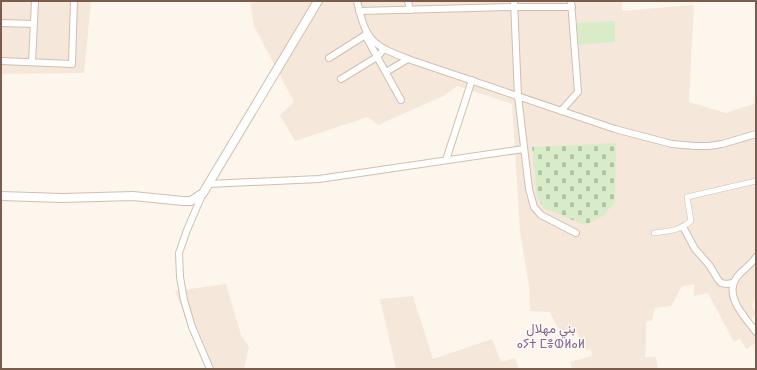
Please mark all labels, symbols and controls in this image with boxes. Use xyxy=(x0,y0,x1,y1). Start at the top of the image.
district label: بني مهلال ⴰⵢⵜ ⵎⴻⵀⵍⴰⵍ xyxy=(517,321,585,351)

